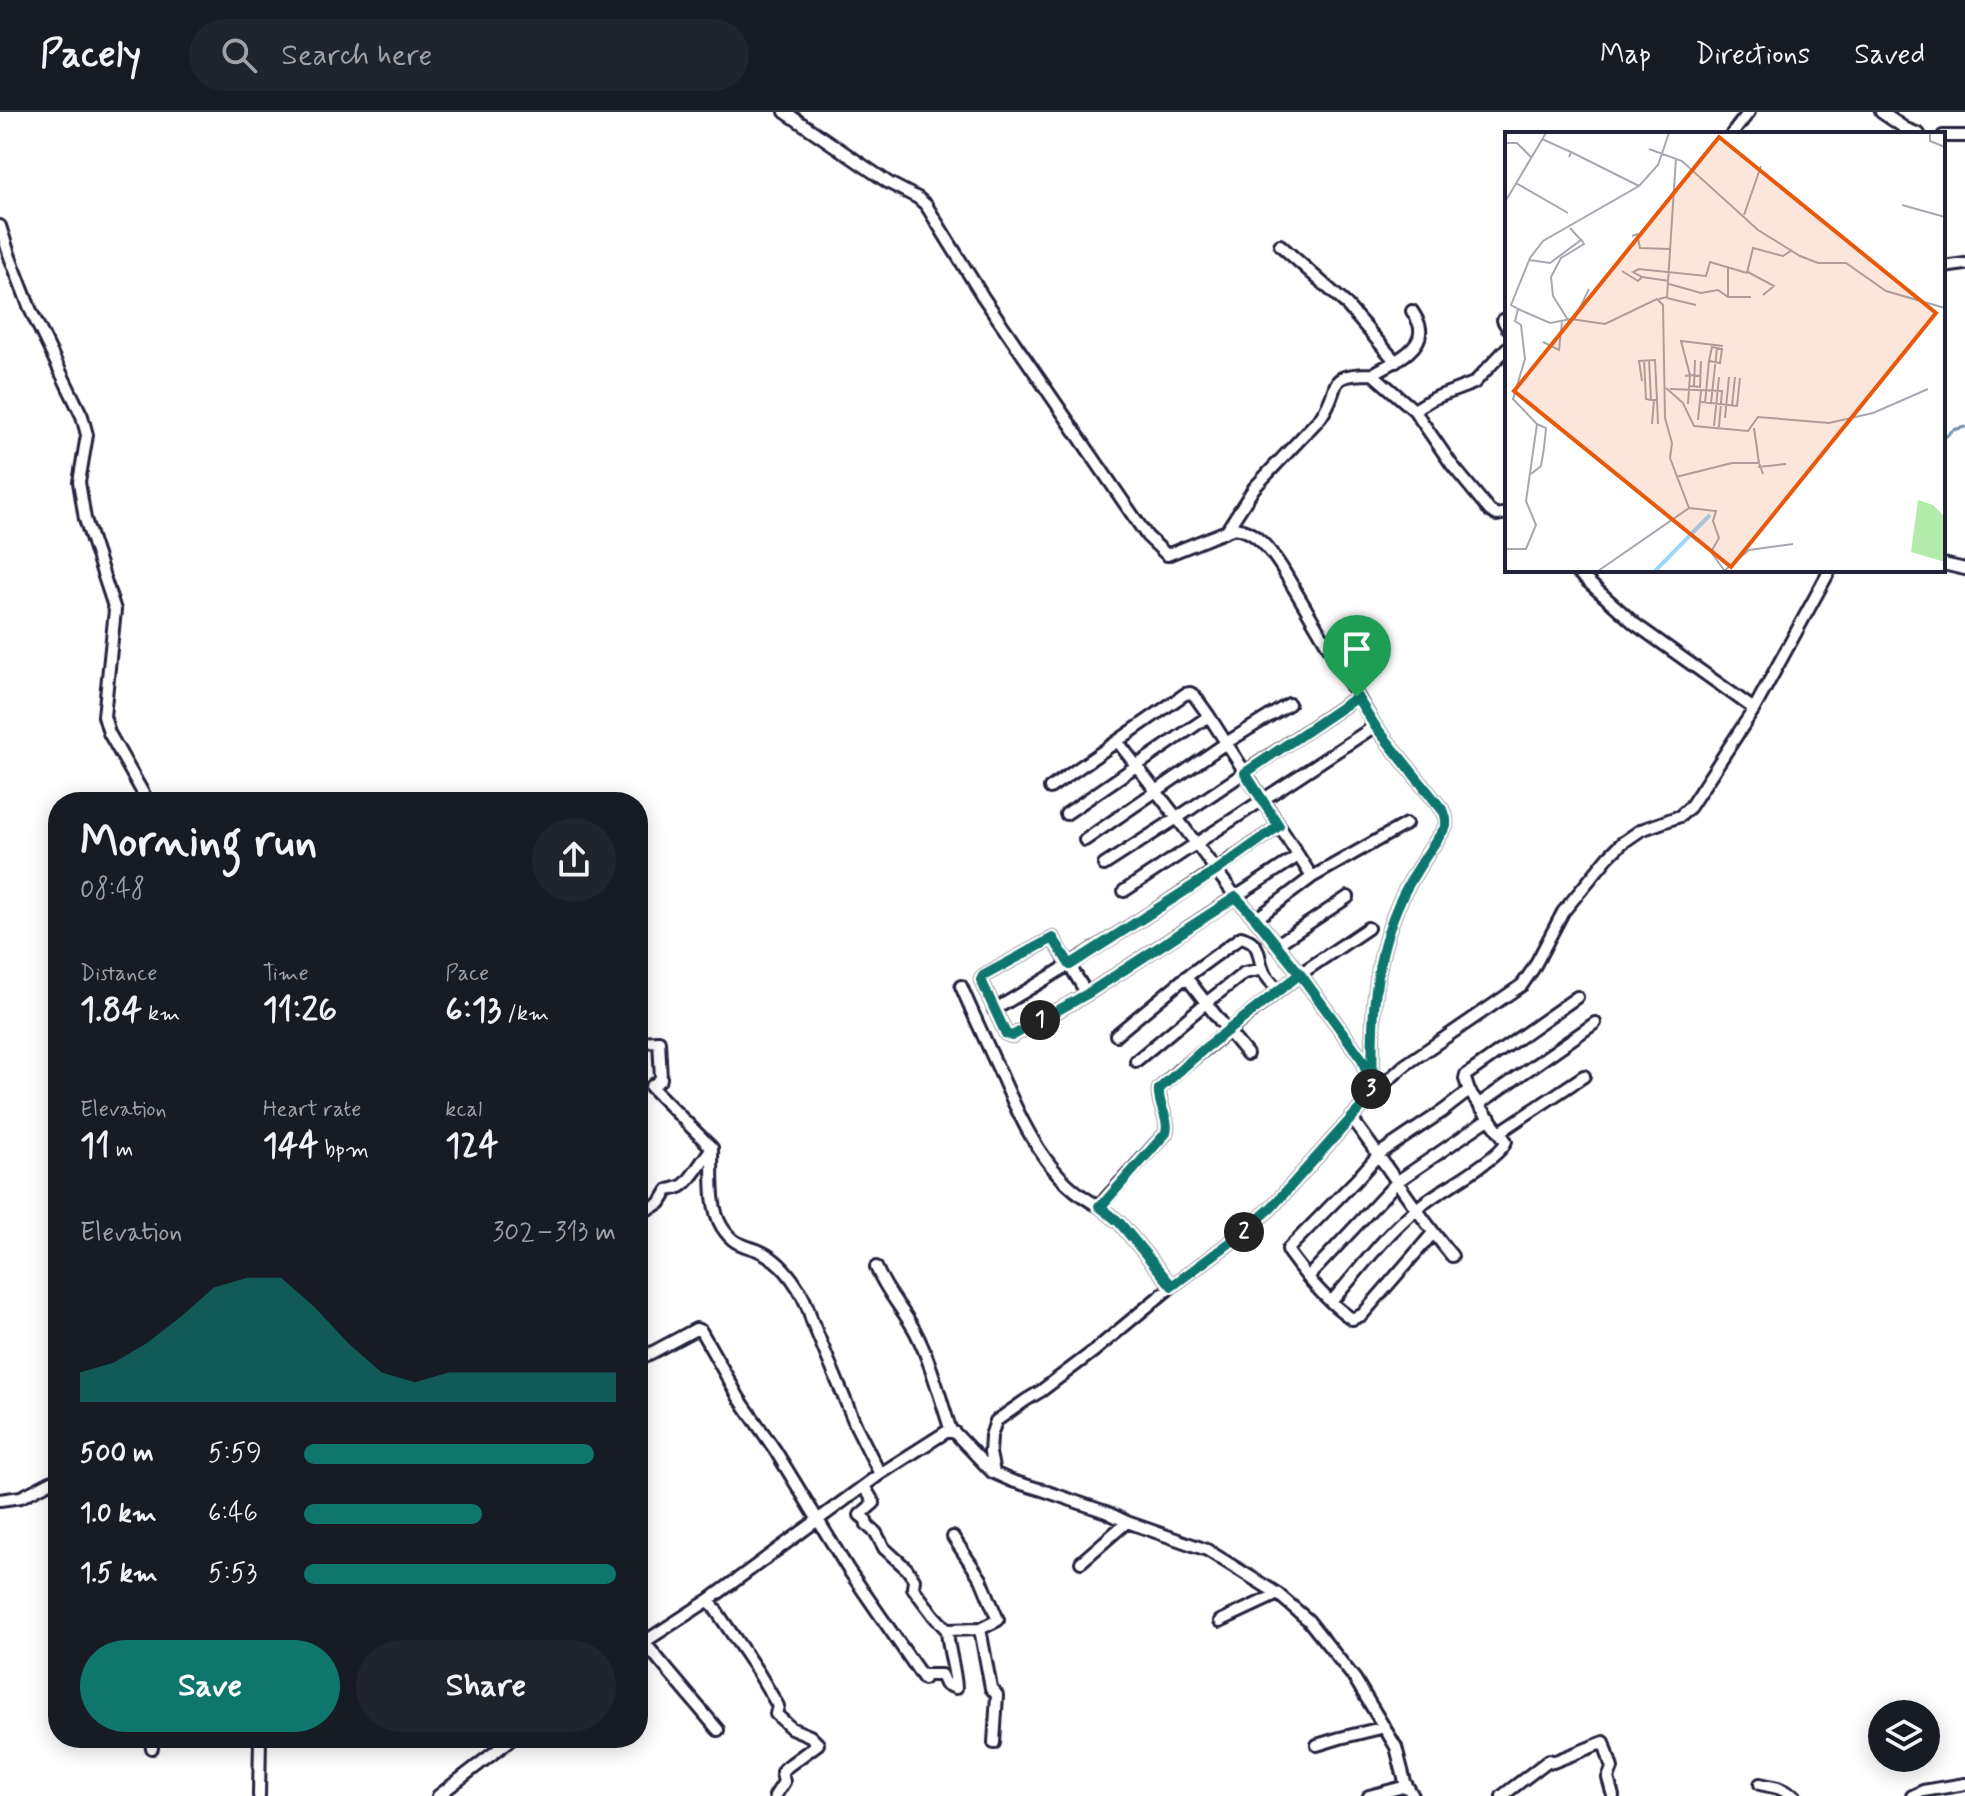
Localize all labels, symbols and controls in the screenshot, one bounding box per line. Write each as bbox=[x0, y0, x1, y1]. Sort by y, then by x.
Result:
search box bbox=[189, 19, 749, 91]
text: Pacely bbox=[40, 31, 141, 80]
icon: search bbox=[217, 33, 261, 77]
text: Search here bbox=[281, 36, 432, 75]
text: Map bbox=[1600, 37, 1651, 74]
text: Directions bbox=[1695, 37, 1810, 74]
text: Saved bbox=[1854, 37, 1925, 74]
inset map bbox=[1505, 132, 1945, 572]
pin bbox=[1323, 615, 1391, 697]
icon: arrive bbox=[1335, 627, 1379, 671]
text: Morning run bbox=[80, 814, 317, 872]
button: share bbox=[532, 818, 616, 902]
text: 08:48 bbox=[80, 873, 145, 907]
text: Distance bbox=[80, 960, 157, 988]
text: Time bbox=[263, 960, 309, 988]
text: Pace bbox=[445, 960, 489, 988]
text: 1.84 bbox=[80, 988, 142, 1033]
text: 11:26 bbox=[263, 988, 337, 1033]
text: 6:13 bbox=[445, 988, 501, 1033]
text: km bbox=[142, 1000, 180, 1028]
text: /km bbox=[501, 1000, 549, 1028]
pin: 1 bbox=[1020, 1000, 1060, 1040]
text: 1 bbox=[1035, 1006, 1045, 1034]
pin: 3 bbox=[1351, 1069, 1391, 1109]
text: 3 bbox=[1366, 1075, 1376, 1103]
text: Elevation bbox=[80, 1096, 167, 1124]
text: Heart rate bbox=[263, 1096, 361, 1124]
text: kcal bbox=[445, 1096, 482, 1124]
text: 11 bbox=[80, 1124, 110, 1169]
text: 144 bbox=[263, 1124, 319, 1169]
text: 124 bbox=[445, 1124, 499, 1169]
text: m bbox=[110, 1136, 133, 1164]
text: bpm bbox=[319, 1136, 369, 1164]
pin: 2 bbox=[1224, 1212, 1264, 1252]
text: Elevation bbox=[80, 1216, 182, 1250]
text: 302–313 m bbox=[493, 1216, 616, 1250]
text: 2 bbox=[1239, 1218, 1249, 1246]
text: 500 m bbox=[80, 1437, 154, 1471]
text: 5:59 bbox=[208, 1437, 262, 1471]
text: 1.0 km bbox=[80, 1497, 157, 1531]
text: 6:46 bbox=[208, 1497, 258, 1531]
text: 1.5 km bbox=[80, 1557, 158, 1591]
text: 5:53 bbox=[208, 1557, 257, 1591]
button: Save bbox=[80, 1640, 340, 1732]
button: Share bbox=[356, 1640, 616, 1732]
map controls bbox=[1868, 1700, 1940, 1772]
button: layers bbox=[1868, 1700, 1940, 1772]

